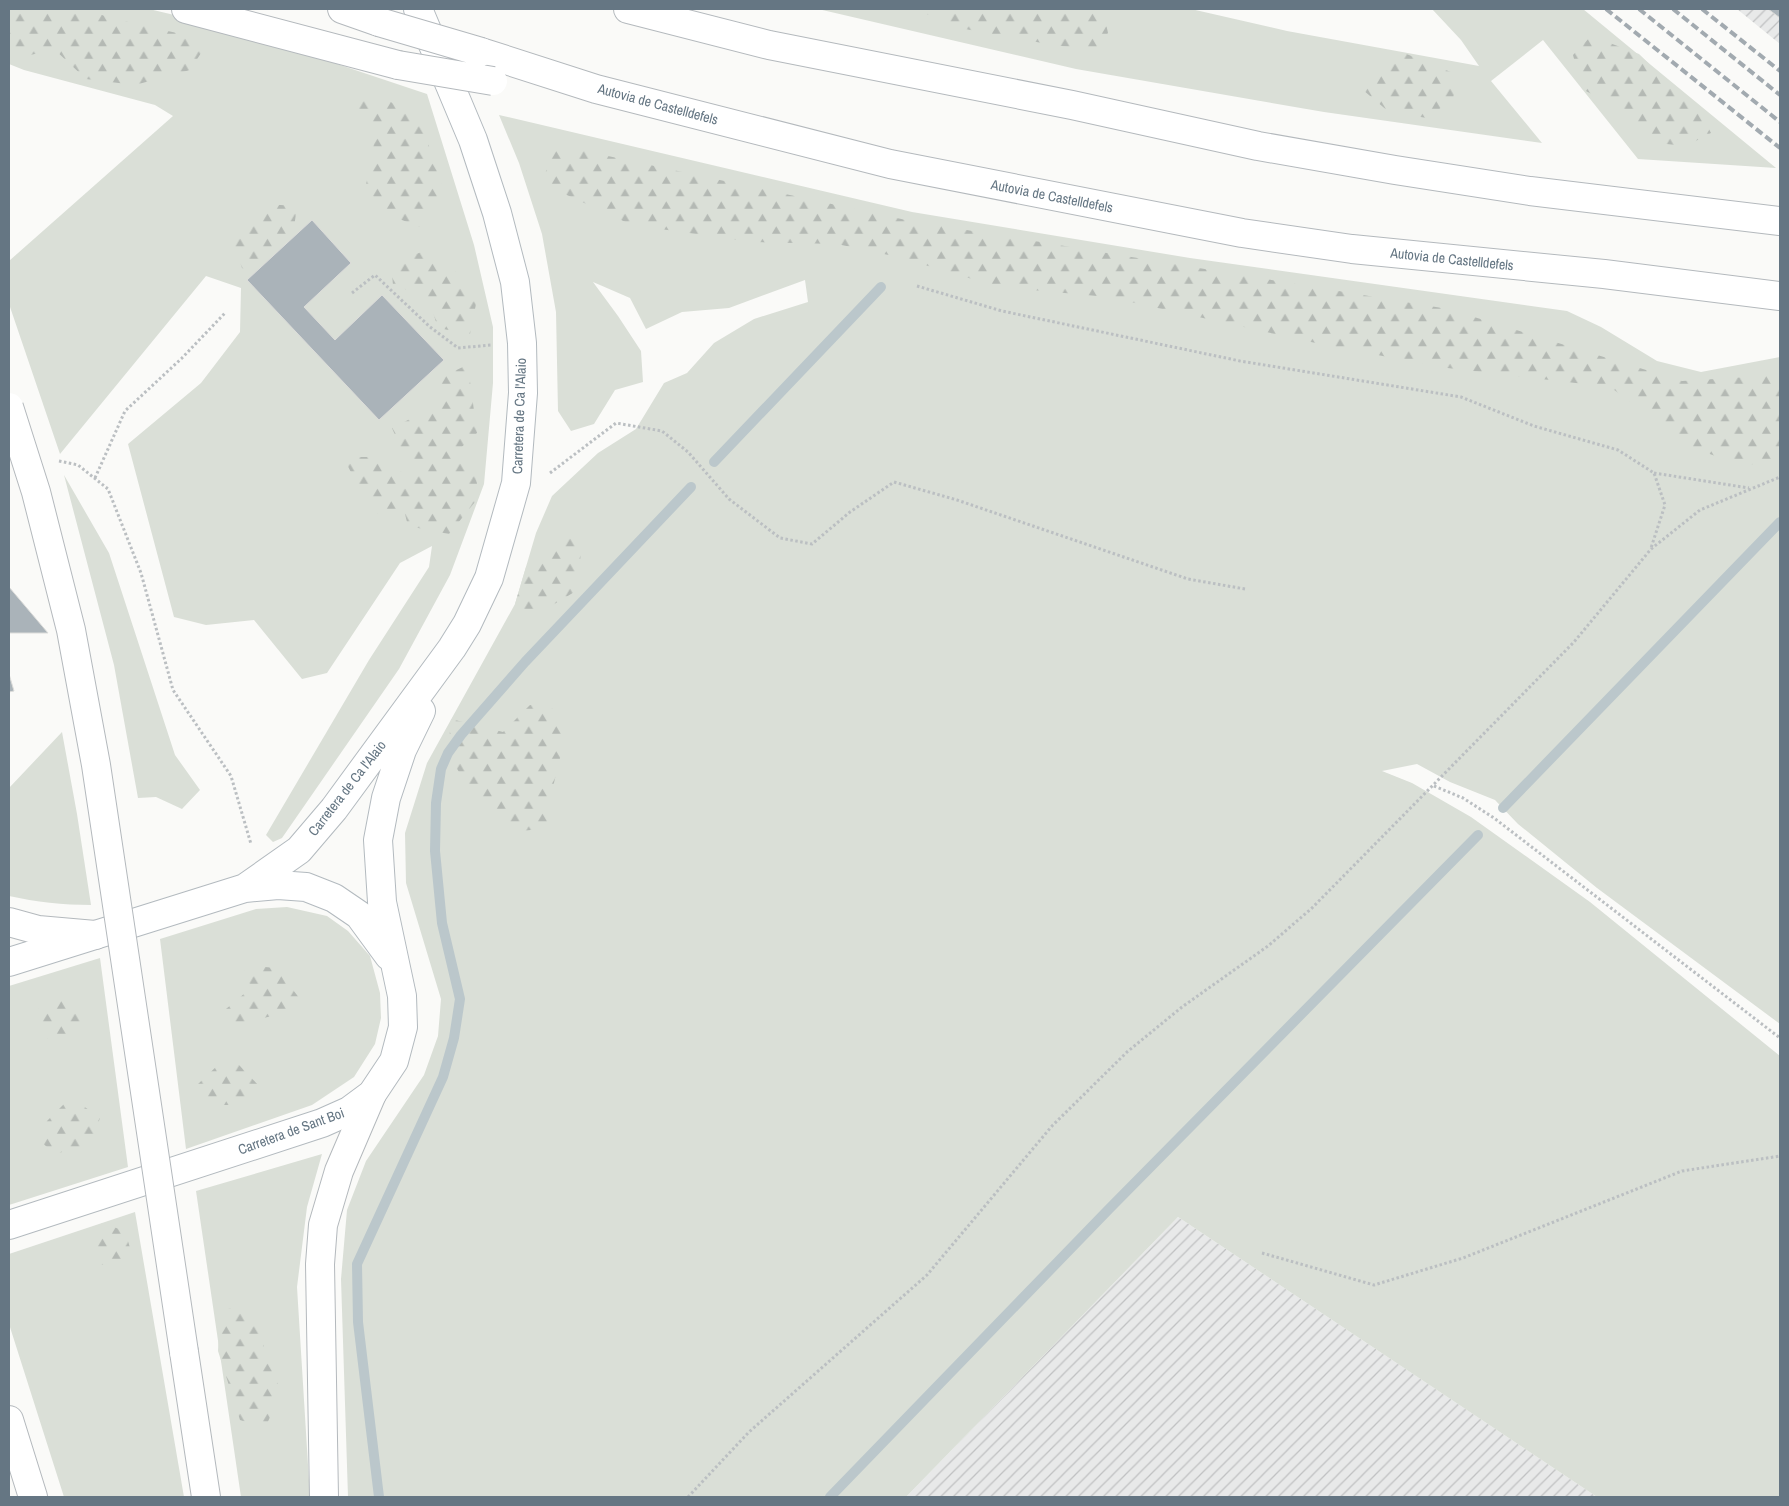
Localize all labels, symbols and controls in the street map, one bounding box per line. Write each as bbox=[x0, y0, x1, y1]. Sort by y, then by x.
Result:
street label: Autovia de Castelldefels bbox=[595, 79, 720, 129]
street label: Autovia de Castelldefels bbox=[989, 175, 1115, 217]
street label: Autovia de Castelldefels bbox=[1388, 243, 1515, 274]
street label: Carretera de Ca l'Alaio bbox=[508, 358, 530, 474]
street label: Carretera de Ca l'Alaio bbox=[304, 737, 390, 839]
street label: Carretera de Sant Boi bbox=[235, 1103, 347, 1159]

